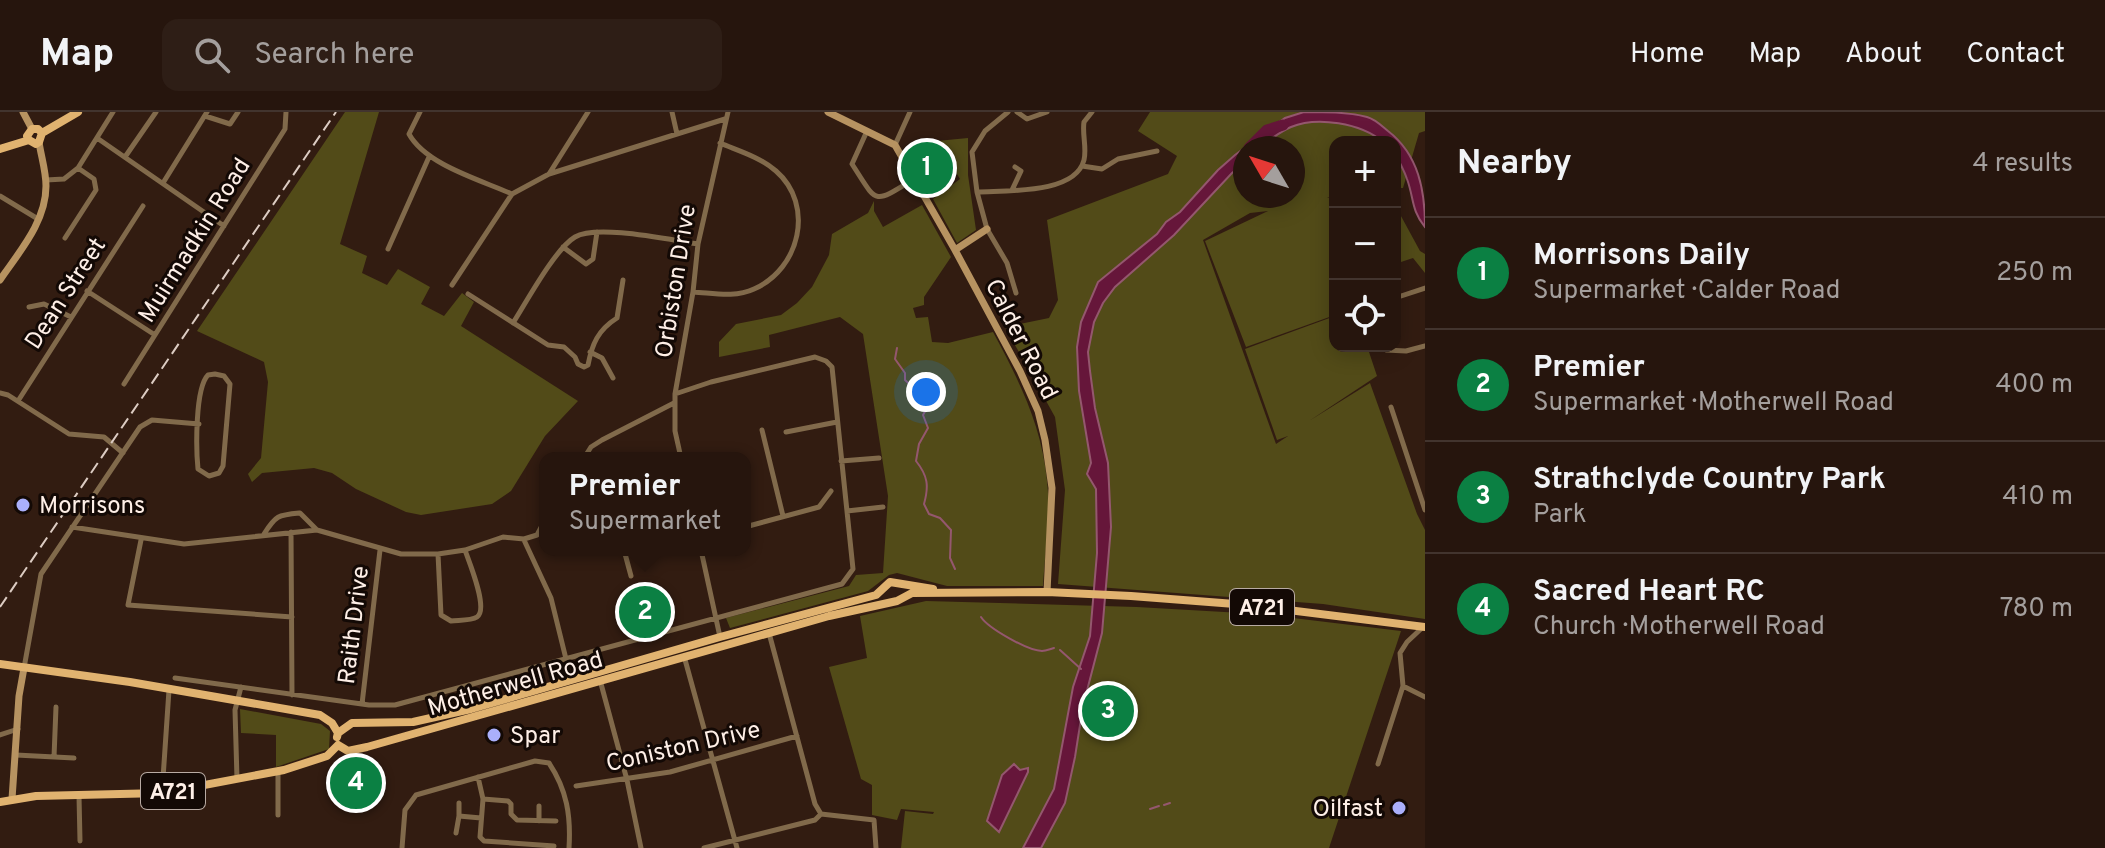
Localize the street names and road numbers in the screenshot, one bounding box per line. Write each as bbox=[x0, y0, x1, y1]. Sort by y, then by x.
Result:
street label: Muirmadkin Road bbox=[133, 153, 258, 329]
street label: Orbiston Drive bbox=[650, 202, 704, 360]
street label: Dean Street bbox=[19, 233, 114, 356]
street label: Calder Road bbox=[977, 274, 1063, 405]
street label: Raith Drive bbox=[333, 564, 377, 686]
road number: A721 bbox=[1230, 589, 1294, 625]
street label: Motherwell Road bbox=[424, 646, 607, 724]
street label: Coniston Drive bbox=[603, 716, 764, 780]
road number: A721 bbox=[141, 773, 205, 809]

